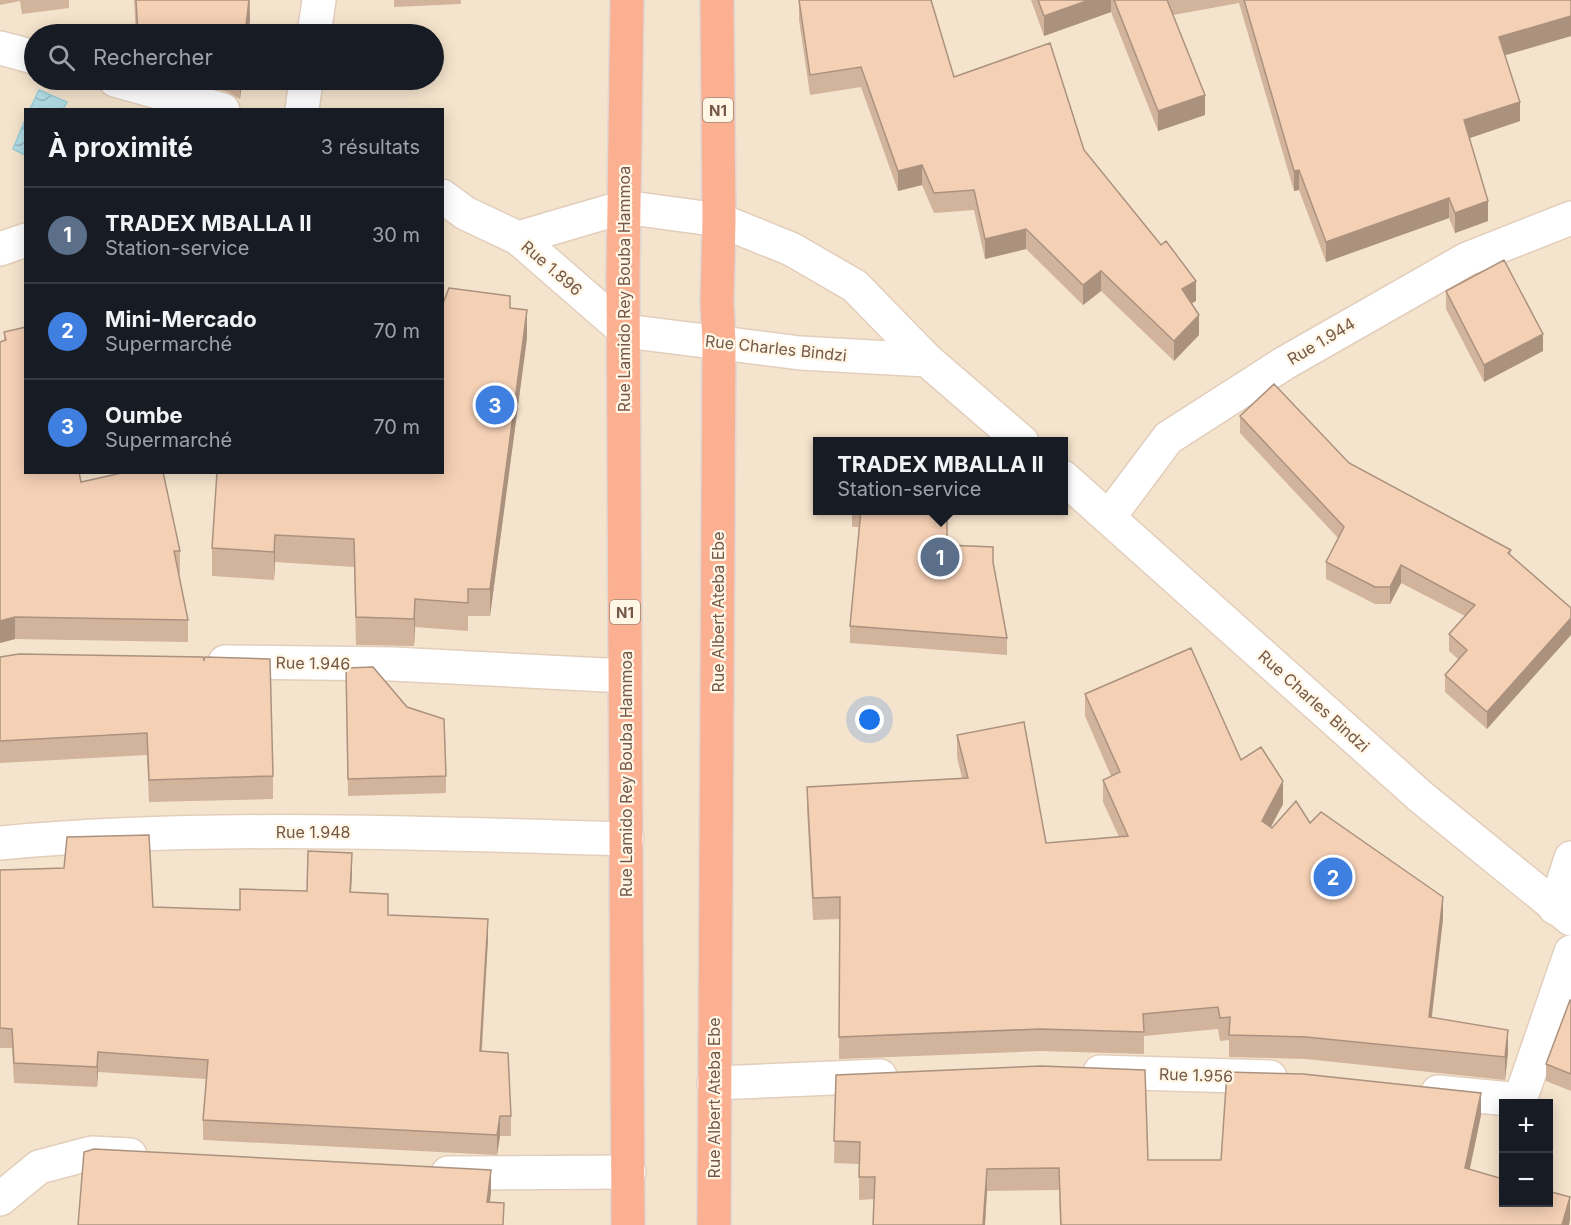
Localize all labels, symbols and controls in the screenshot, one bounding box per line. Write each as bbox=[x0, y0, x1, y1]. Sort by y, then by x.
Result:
search box bbox=[24, 24, 444, 90]
icon: search bbox=[45, 41, 78, 74]
text: Rechercher bbox=[93, 44, 213, 70]
road number: N1 bbox=[703, 98, 733, 122]
text: À proximité bbox=[48, 132, 193, 163]
text: 3 résultats bbox=[321, 135, 420, 159]
street label: Rue Lamido Rey Bouba Hammoa bbox=[614, 166, 634, 412]
text: TRADEX MBALLA II bbox=[105, 210, 312, 236]
text: 1 bbox=[63, 223, 72, 247]
text: 30 m bbox=[372, 223, 420, 247]
text: Station-service bbox=[105, 236, 249, 260]
street label: Rue 1.896 bbox=[517, 236, 587, 300]
text: Mini-Mercado bbox=[105, 306, 257, 332]
street label: Rue 1.944 bbox=[1284, 313, 1358, 369]
text: 2 bbox=[61, 319, 74, 343]
text: 70 m bbox=[373, 319, 420, 343]
street label: Rue Charles Bindzi bbox=[704, 331, 848, 365]
text: Supermarché bbox=[105, 332, 232, 356]
pin: 3 bbox=[476, 382, 514, 428]
text: Oumbe bbox=[105, 402, 183, 428]
text: 3 bbox=[61, 415, 74, 439]
text: 70 m bbox=[373, 415, 420, 439]
text: Supermarché bbox=[105, 428, 232, 452]
popup bbox=[813, 437, 1068, 515]
text: TRADEX MBALLA II bbox=[837, 451, 1044, 477]
text: Station-service bbox=[837, 477, 982, 501]
street label: Rue Albert Ateba Ebe bbox=[708, 532, 728, 692]
pin: 1 bbox=[920, 534, 960, 580]
road number: N1 bbox=[610, 600, 640, 624]
street label: Rue Charles Bindzi bbox=[1254, 646, 1374, 756]
street label: Rue Lamido Rey Bouba Hammoa bbox=[616, 651, 636, 897]
street label: Rue 1.946 bbox=[275, 652, 351, 674]
your location bbox=[855, 705, 884, 734]
street label: Rue 1.948 bbox=[276, 822, 350, 842]
pin: 2 bbox=[1314, 854, 1352, 900]
street label: Rue Albert Ateba Ebe bbox=[704, 1018, 724, 1178]
street label: Rue 1.956 bbox=[1159, 1064, 1233, 1086]
map controls bbox=[1499, 1099, 1553, 1207]
button: + bbox=[1499, 1099, 1553, 1153]
button: − bbox=[1499, 1153, 1553, 1207]

